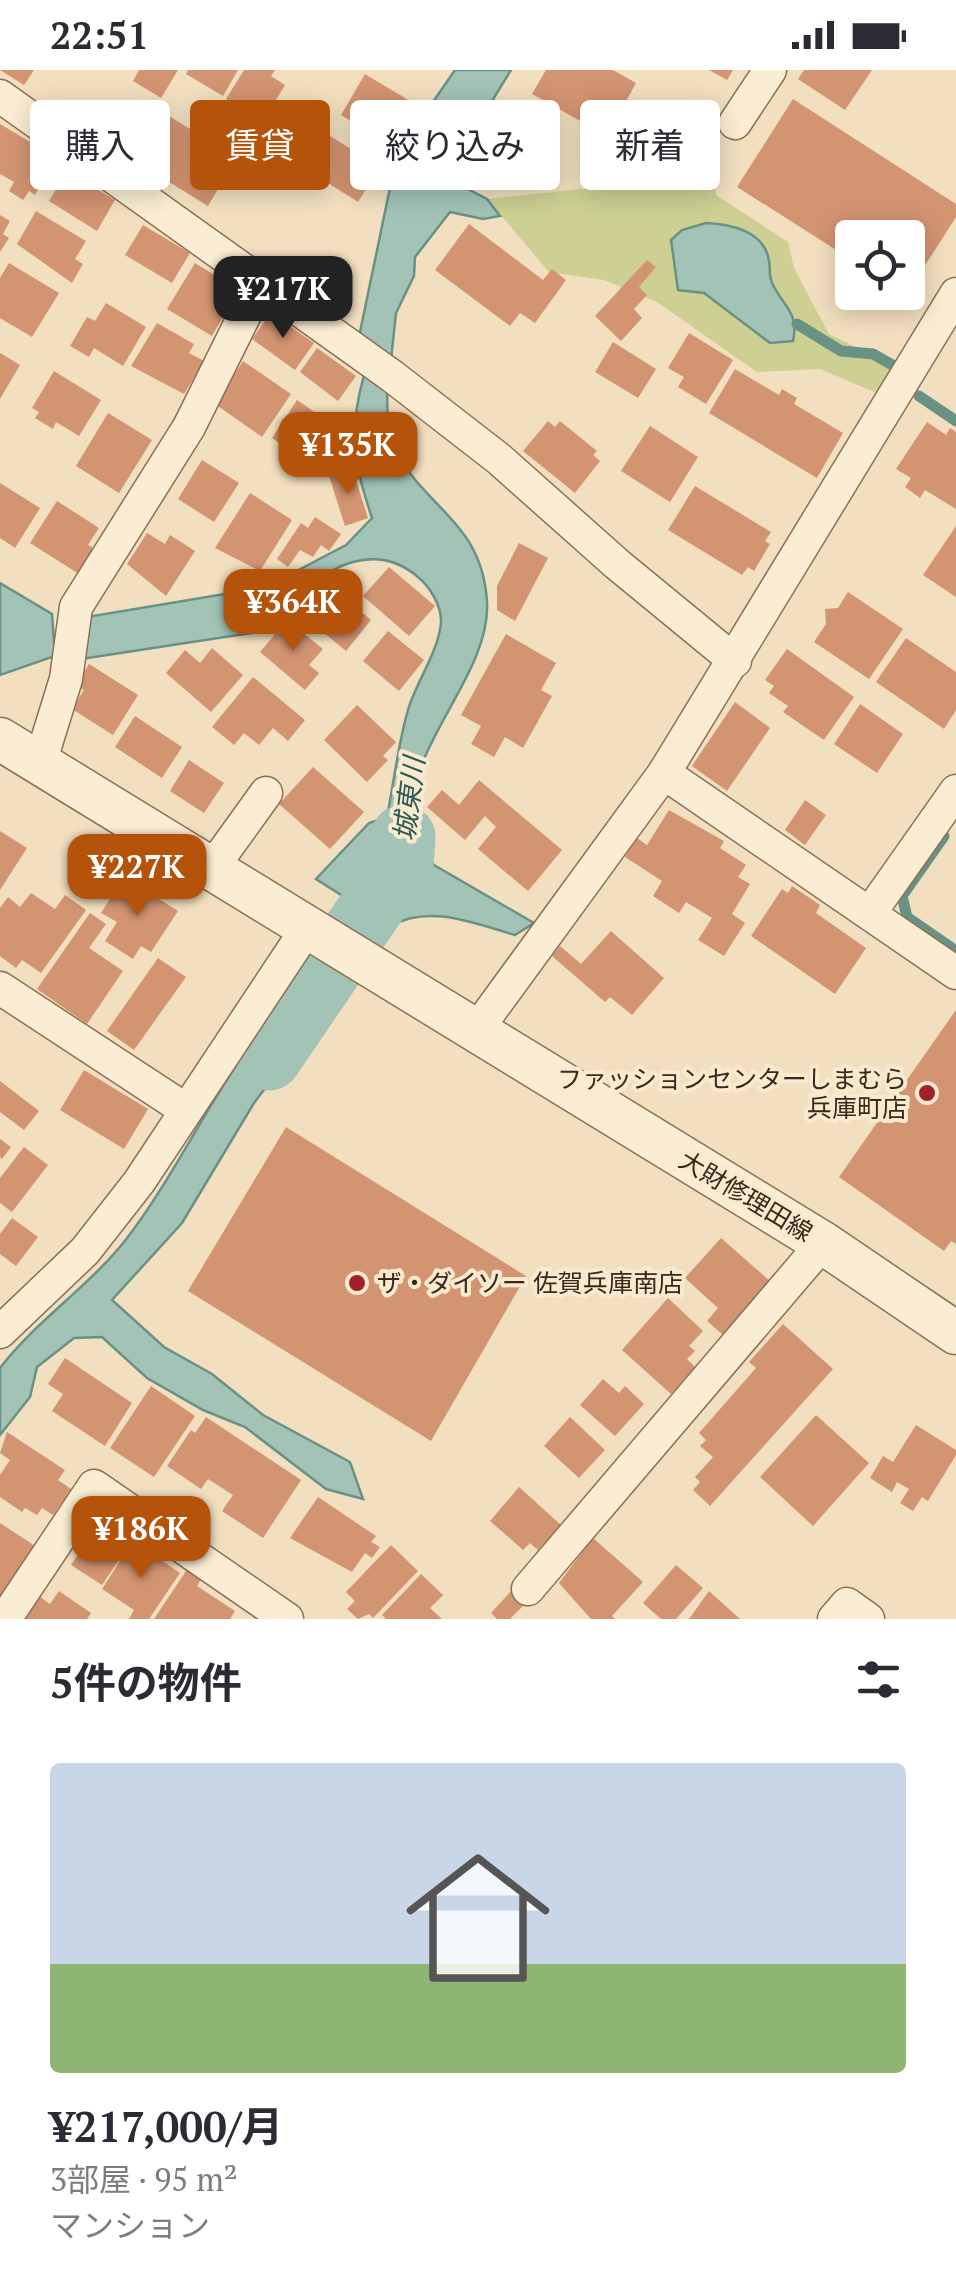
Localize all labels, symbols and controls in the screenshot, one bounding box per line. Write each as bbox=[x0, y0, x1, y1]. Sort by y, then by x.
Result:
text: 22:51 bbox=[50, 10, 149, 60]
chip: 購入 bbox=[30, 100, 170, 190]
chip: 賃貸 bbox=[190, 100, 330, 190]
chip: 絞り込み bbox=[350, 100, 560, 190]
chip: 新着 bbox=[580, 100, 720, 190]
map controls bbox=[835, 220, 925, 310]
button: locate bbox=[835, 220, 925, 310]
pin: ¥217K bbox=[213, 256, 353, 341]
text: ¥217K bbox=[235, 267, 331, 309]
pin: ¥135K bbox=[278, 412, 418, 497]
text: ¥135K bbox=[300, 423, 396, 465]
pin: ¥364K bbox=[223, 569, 363, 654]
text: ¥364K bbox=[245, 580, 341, 622]
water label: 城東川 bbox=[385, 752, 432, 843]
pin: ¥227K bbox=[67, 834, 207, 919]
text: ¥227K bbox=[89, 845, 185, 887]
place label: ファッションセンターしまむら 兵庫町店 bbox=[557, 1062, 907, 1124]
marker: ファッションセンターしまむら 兵庫町店 bbox=[916, 1082, 938, 1104]
street label: 大財修理田線 bbox=[673, 1143, 819, 1248]
place label: ザ・ダイソー 佐賀兵庫南店 bbox=[377, 1266, 683, 1299]
marker: ザ・ダイソー 佐賀兵庫南店 bbox=[346, 1272, 368, 1294]
pin: ¥186K bbox=[71, 1496, 211, 1581]
text: ¥186K bbox=[93, 1507, 189, 1549]
icon: filters bbox=[851, 1652, 906, 1707]
text: 5件の物件 bbox=[50, 1654, 242, 1710]
icon: home bbox=[388, 1828, 568, 2008]
text: ¥217,000/月 bbox=[50, 2098, 283, 2154]
text: 3部屋 · 95 m² bbox=[50, 2158, 238, 2200]
text: マンション bbox=[50, 2204, 210, 2246]

